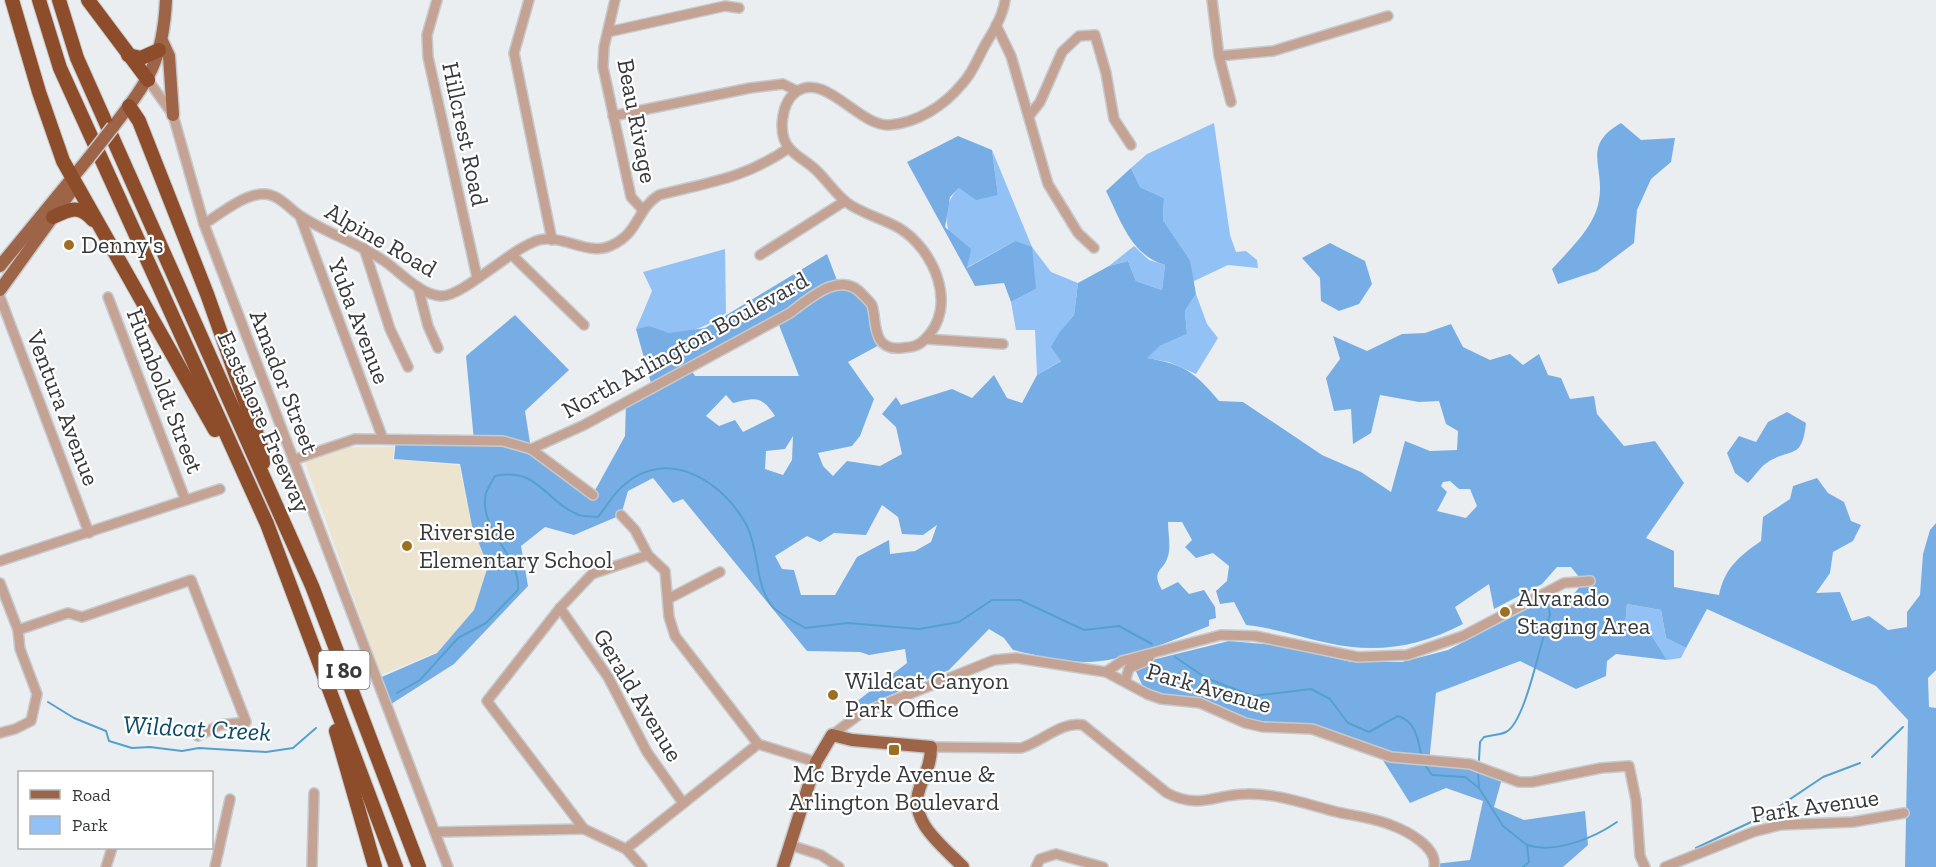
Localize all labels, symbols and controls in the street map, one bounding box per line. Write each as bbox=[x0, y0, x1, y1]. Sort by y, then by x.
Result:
street label: Beau Rivage bbox=[611, 56, 664, 185]
street label: Hillcrest Road bbox=[436, 59, 495, 209]
street label: Alpine Road bbox=[320, 196, 442, 283]
place label: Denny's bbox=[81, 230, 164, 259]
marker: Denny's bbox=[62, 238, 76, 252]
street label: Yuba Avenue bbox=[322, 253, 397, 388]
street label: North Arlington Boulevard bbox=[557, 265, 813, 424]
street label: Humboldt Street bbox=[121, 304, 210, 477]
street label: Amador Street bbox=[244, 306, 325, 458]
street label: Ventura Avenue bbox=[20, 325, 106, 489]
street label: Eastshore Freeway bbox=[211, 326, 318, 518]
place label: Riverside Elementary School bbox=[419, 517, 613, 574]
marker: Riverside Elementary School bbox=[400, 539, 414, 553]
place label: Alvarado Staging Area bbox=[1517, 583, 1651, 640]
marker: Alvarado Staging Area bbox=[1498, 605, 1512, 619]
street label: Gerald Avenue bbox=[587, 623, 689, 766]
road number: I 80 bbox=[318, 651, 370, 689]
street label: Park Avenue bbox=[1143, 656, 1275, 719]
place label: Wildcat Canyon Park Office bbox=[845, 666, 1009, 723]
marker: Wildcat Canyon Park Office bbox=[826, 688, 840, 702]
water label: Wildcat Creek bbox=[122, 708, 272, 748]
marker: Mc Bryde Avenue & Arlington Boulevard bbox=[887, 743, 901, 757]
place label: Mc Bryde Avenue & Arlington Boulevard bbox=[789, 759, 999, 816]
legend bbox=[18, 771, 213, 849]
street label: Park Avenue bbox=[1749, 782, 1881, 829]
text: Road bbox=[72, 784, 111, 806]
text: Park bbox=[72, 814, 108, 836]

